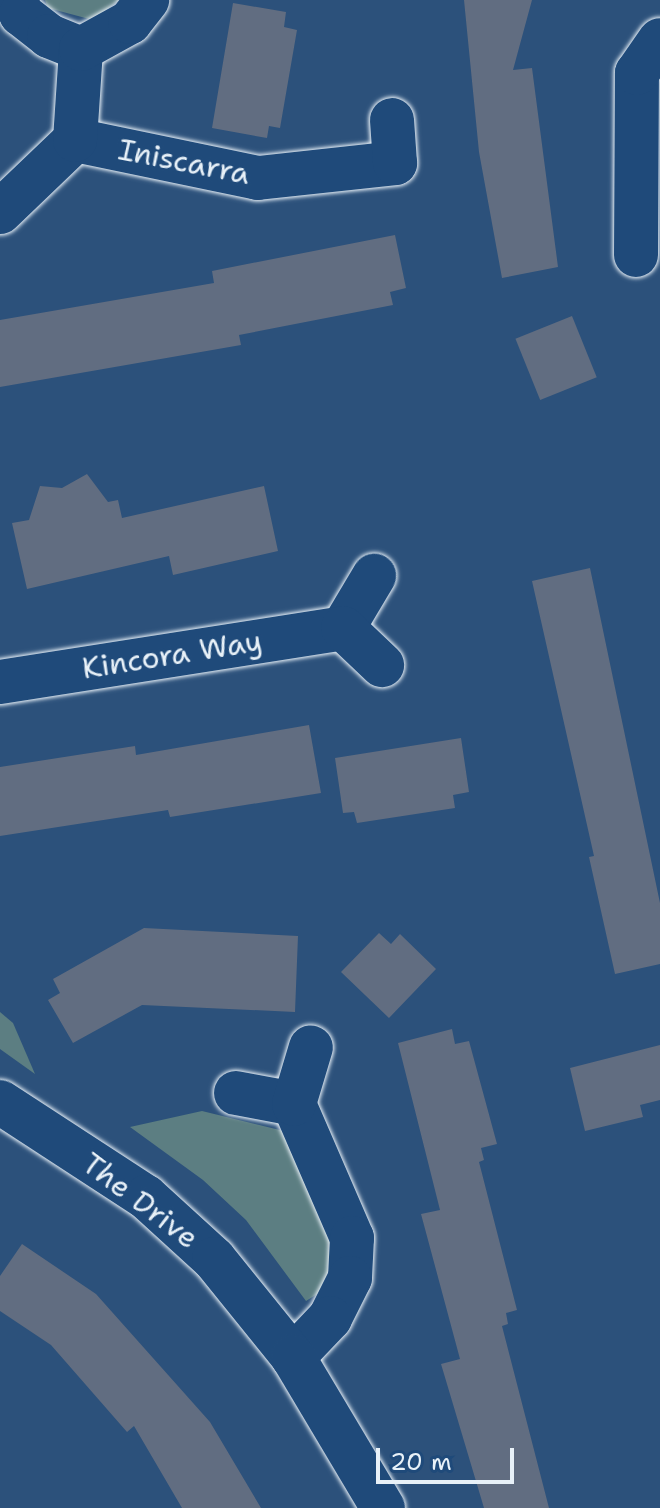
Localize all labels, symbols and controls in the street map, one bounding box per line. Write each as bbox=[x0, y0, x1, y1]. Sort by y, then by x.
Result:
street label: Iniscarra bbox=[115, 132, 253, 192]
street label: Kincora Way bbox=[79, 623, 265, 687]
street label: The Drive bbox=[75, 1146, 205, 1256]
scale bar bbox=[380, 1432, 518, 1482]
text: 20 m bbox=[390, 1446, 452, 1478]

